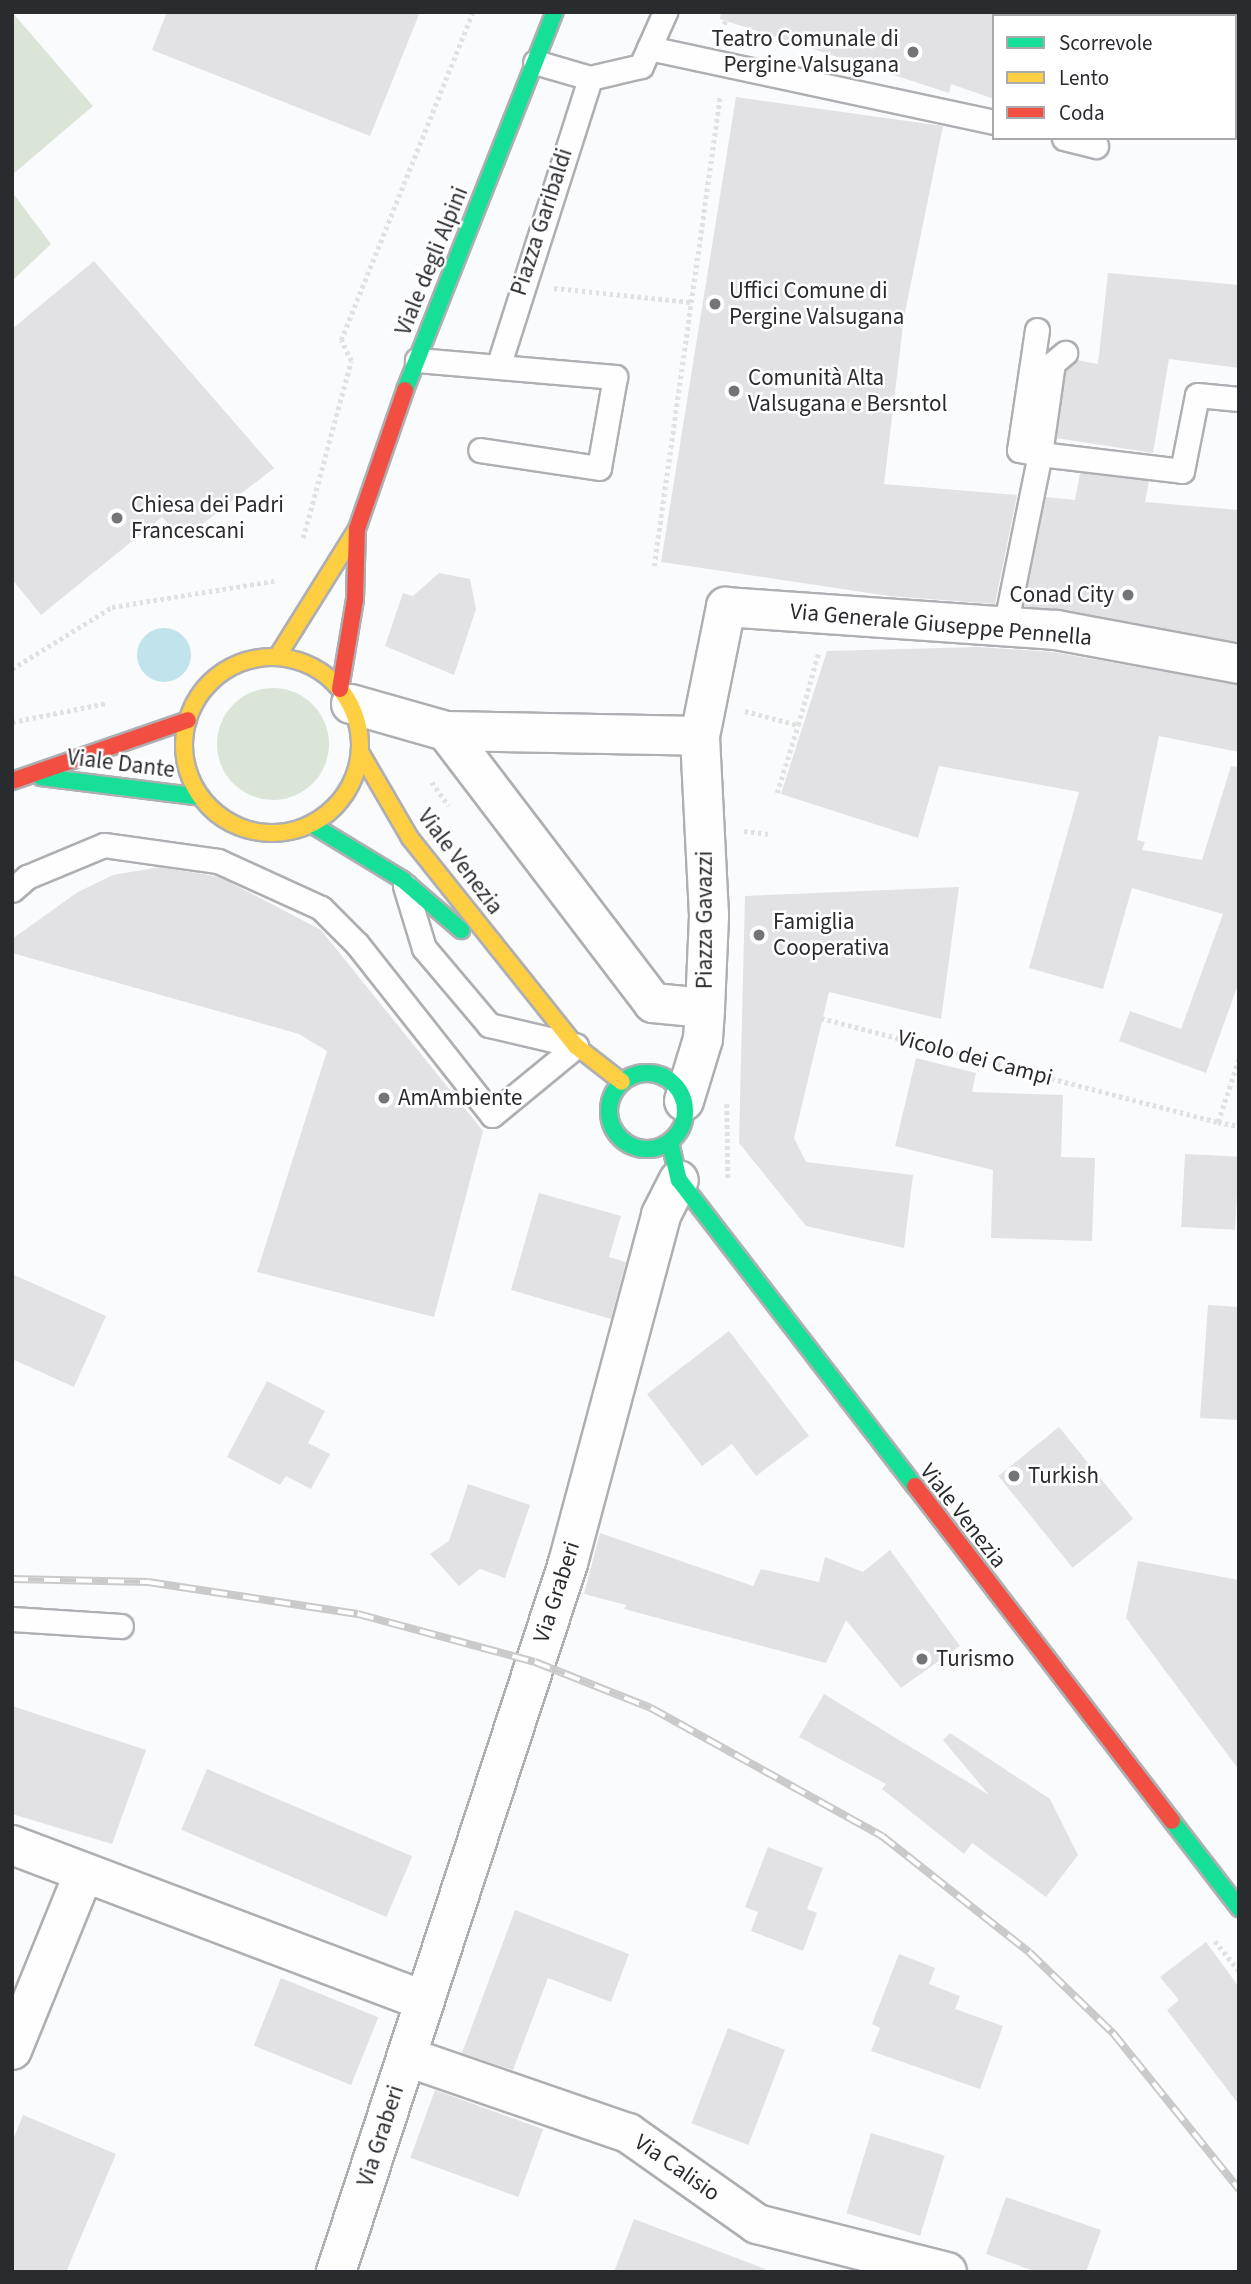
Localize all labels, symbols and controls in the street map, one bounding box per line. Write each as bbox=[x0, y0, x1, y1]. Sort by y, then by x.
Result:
legend bbox=[992, 14, 1237, 140]
place label: Teatro Comunale di Pergine Valsugana bbox=[712, 25, 899, 79]
text: Scorrevole bbox=[1059, 28, 1153, 58]
marker: Teatro Comunale di Pergine Valsugana bbox=[905, 44, 921, 60]
text: Lento bbox=[1059, 63, 1109, 93]
text: Coda bbox=[1059, 98, 1105, 128]
street label: Piazza Garibaldi bbox=[505, 145, 579, 299]
street label: Viale degli Alpini bbox=[390, 183, 474, 339]
place label: Uffici Comune di Pergine Valsugana bbox=[729, 277, 904, 331]
marker: Uffici Comune di Pergine Valsugana bbox=[707, 296, 723, 312]
place label: Comunità Alta Valsugana e Bersntol bbox=[748, 364, 947, 418]
marker: Comunità Alta Valsugana e Bersntol bbox=[726, 383, 742, 399]
place label: Chiesa dei Padri Francescani bbox=[131, 491, 284, 545]
marker: Chiesa dei Padri Francescani bbox=[109, 510, 125, 526]
place label: Conad City bbox=[1010, 581, 1114, 609]
marker: Conad City bbox=[1120, 587, 1136, 603]
street label: Via Generale Giuseppe Pennella bbox=[789, 598, 1093, 652]
street label: Viale Dante bbox=[66, 744, 176, 784]
street label: Viale Venezia bbox=[411, 804, 509, 920]
street label: Piazza Gavazzi bbox=[691, 851, 719, 989]
place label: Famiglia Cooperativa bbox=[773, 908, 889, 962]
marker: Famiglia Cooperativa bbox=[751, 927, 767, 943]
street label: Vicolo dei Campi bbox=[894, 1024, 1056, 1092]
place label: AmAmbiente bbox=[398, 1084, 522, 1112]
marker: AmAmbiente bbox=[376, 1090, 392, 1106]
street label: Viale Venezia bbox=[914, 1458, 1012, 1574]
place label: Turkish bbox=[1028, 1462, 1099, 1490]
marker: Turkish bbox=[1006, 1468, 1022, 1484]
street label: Via Graberi bbox=[528, 1538, 586, 1646]
place label: Turismo bbox=[936, 1645, 1015, 1673]
marker: Turismo bbox=[914, 1651, 930, 1667]
street label: Via Graberi bbox=[352, 2082, 410, 2190]
street label: Via Calisio bbox=[629, 2129, 725, 2207]

